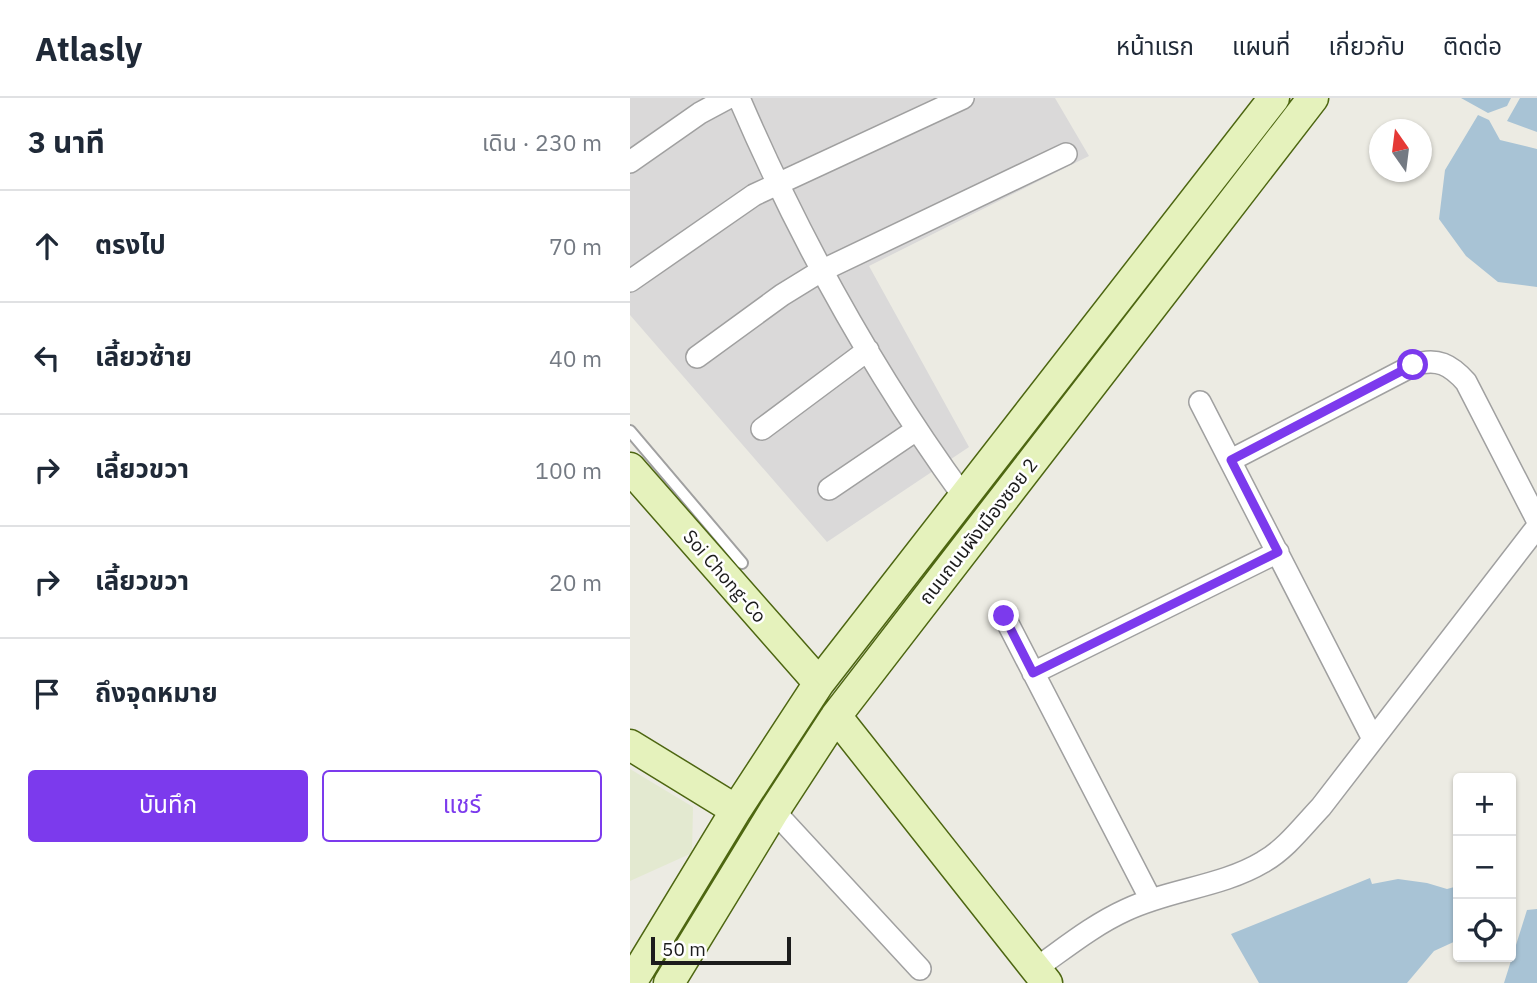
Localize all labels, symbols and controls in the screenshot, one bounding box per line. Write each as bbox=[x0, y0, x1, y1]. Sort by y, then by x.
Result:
text: Atlasly bbox=[35, 27, 142, 70]
text: หน้าแรก bbox=[1116, 30, 1194, 62]
text: แผนที่ bbox=[1232, 30, 1290, 62]
text: เกี่ยวกับ bbox=[1328, 30, 1405, 62]
text: ติดต่อ bbox=[1443, 30, 1502, 62]
north arrow bbox=[1369, 119, 1432, 182]
text: 3 นาที bbox=[28, 122, 105, 161]
text: เดิน · 230 m bbox=[482, 127, 602, 157]
icon: ahead bbox=[28, 227, 66, 265]
text: ตรงไป bbox=[95, 227, 166, 261]
text: 70 m bbox=[549, 231, 602, 261]
icon: left bbox=[28, 339, 66, 377]
text: เลี้ยวซ้าย bbox=[95, 339, 192, 373]
text: 40 m bbox=[549, 343, 602, 373]
route start bbox=[1397, 349, 1428, 380]
icon: right bbox=[28, 451, 66, 489]
text: เลี้ยวขวา bbox=[95, 451, 189, 485]
street label: ถนนถนนผังเมืองซอย 2 bbox=[913, 453, 1043, 609]
text: 100 m bbox=[535, 455, 602, 485]
street label: Soi Chong-Co bbox=[678, 525, 772, 627]
icon: right bbox=[28, 563, 66, 601]
text: เลี้ยวขวา bbox=[95, 563, 189, 597]
text: 20 m bbox=[549, 567, 602, 597]
route end bbox=[988, 600, 1019, 631]
icon: arrive bbox=[28, 675, 66, 713]
text: ถึงจุดหมาย bbox=[95, 675, 218, 709]
button: บันทึก bbox=[28, 770, 308, 842]
button: แชร์ bbox=[322, 770, 602, 842]
map controls bbox=[1453, 773, 1516, 962]
button: + bbox=[1453, 773, 1516, 836]
button: − bbox=[1453, 836, 1516, 899]
button: locate bbox=[1453, 899, 1516, 962]
scale bar bbox=[651, 934, 791, 966]
text: 50 m bbox=[662, 937, 706, 961]

